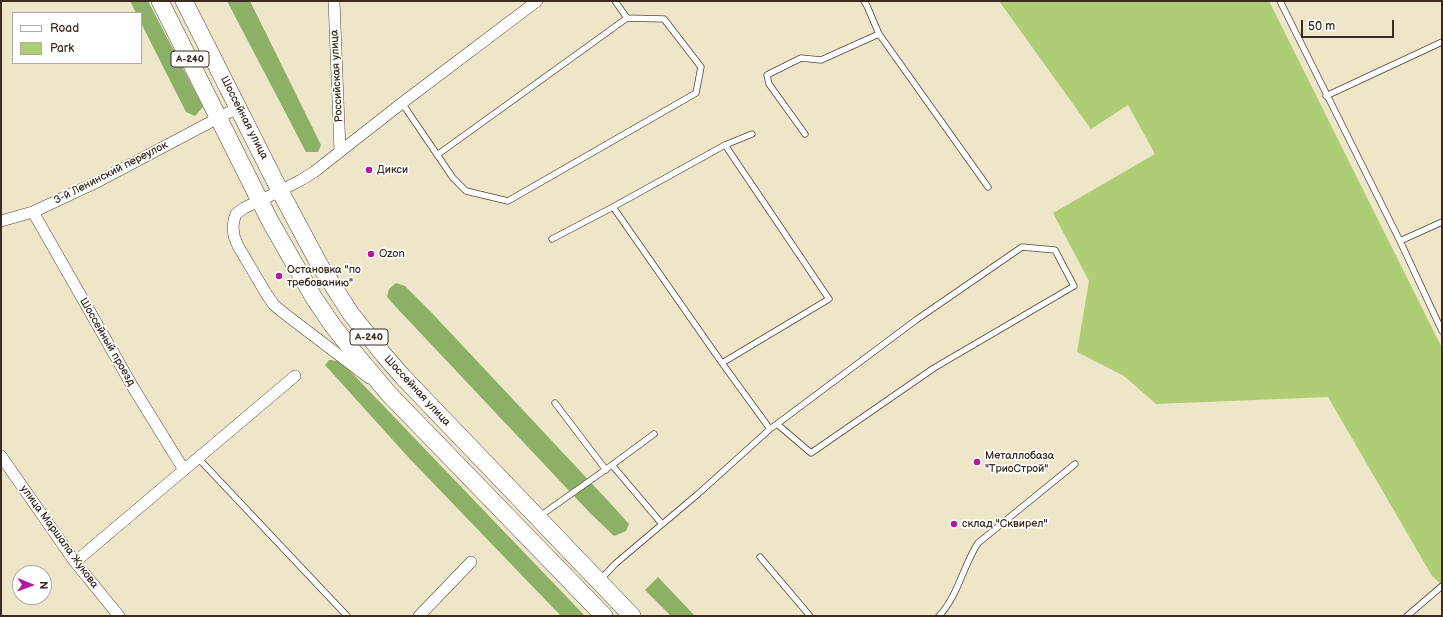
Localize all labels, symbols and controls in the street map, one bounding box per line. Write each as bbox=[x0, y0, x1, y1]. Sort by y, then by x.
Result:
legend bbox=[12, 12, 142, 64]
scale bar bbox=[1303, 12, 1396, 38]
text: 50 m bbox=[1308, 19, 1335, 34]
text: Road bbox=[50, 21, 79, 36]
street label: Российская улица bbox=[328, 29, 346, 123]
text: Park bbox=[50, 41, 74, 56]
road number: А-240 bbox=[171, 51, 209, 67]
street label: Шоссейная улица bbox=[217, 74, 271, 162]
street label: 3-й Ленинский переулок bbox=[52, 138, 170, 208]
place label: Дикси bbox=[377, 163, 408, 177]
marker: Дикси bbox=[364, 165, 374, 175]
place label: Ozon bbox=[379, 247, 405, 261]
marker: Ozon bbox=[366, 249, 376, 259]
place label: Остановка "по требованию" bbox=[287, 263, 361, 289]
marker: Остановка "по требованию" bbox=[274, 271, 284, 281]
street label: Шоссейный проезд bbox=[76, 296, 138, 388]
road number: А-240 bbox=[350, 329, 388, 345]
street label: Шоссейная улица bbox=[381, 353, 453, 429]
place label: Металлобаза "ТриоСтрой" bbox=[985, 449, 1054, 475]
marker: Металлобаза "ТриоСтрой" bbox=[972, 457, 982, 467]
street label: улица Маршала Жукова bbox=[17, 483, 101, 591]
place label: склад "Сквирел" bbox=[962, 517, 1048, 531]
marker: склад "Сквирел" bbox=[949, 519, 959, 529]
north arrow bbox=[12, 565, 52, 605]
text: N bbox=[37, 581, 50, 589]

